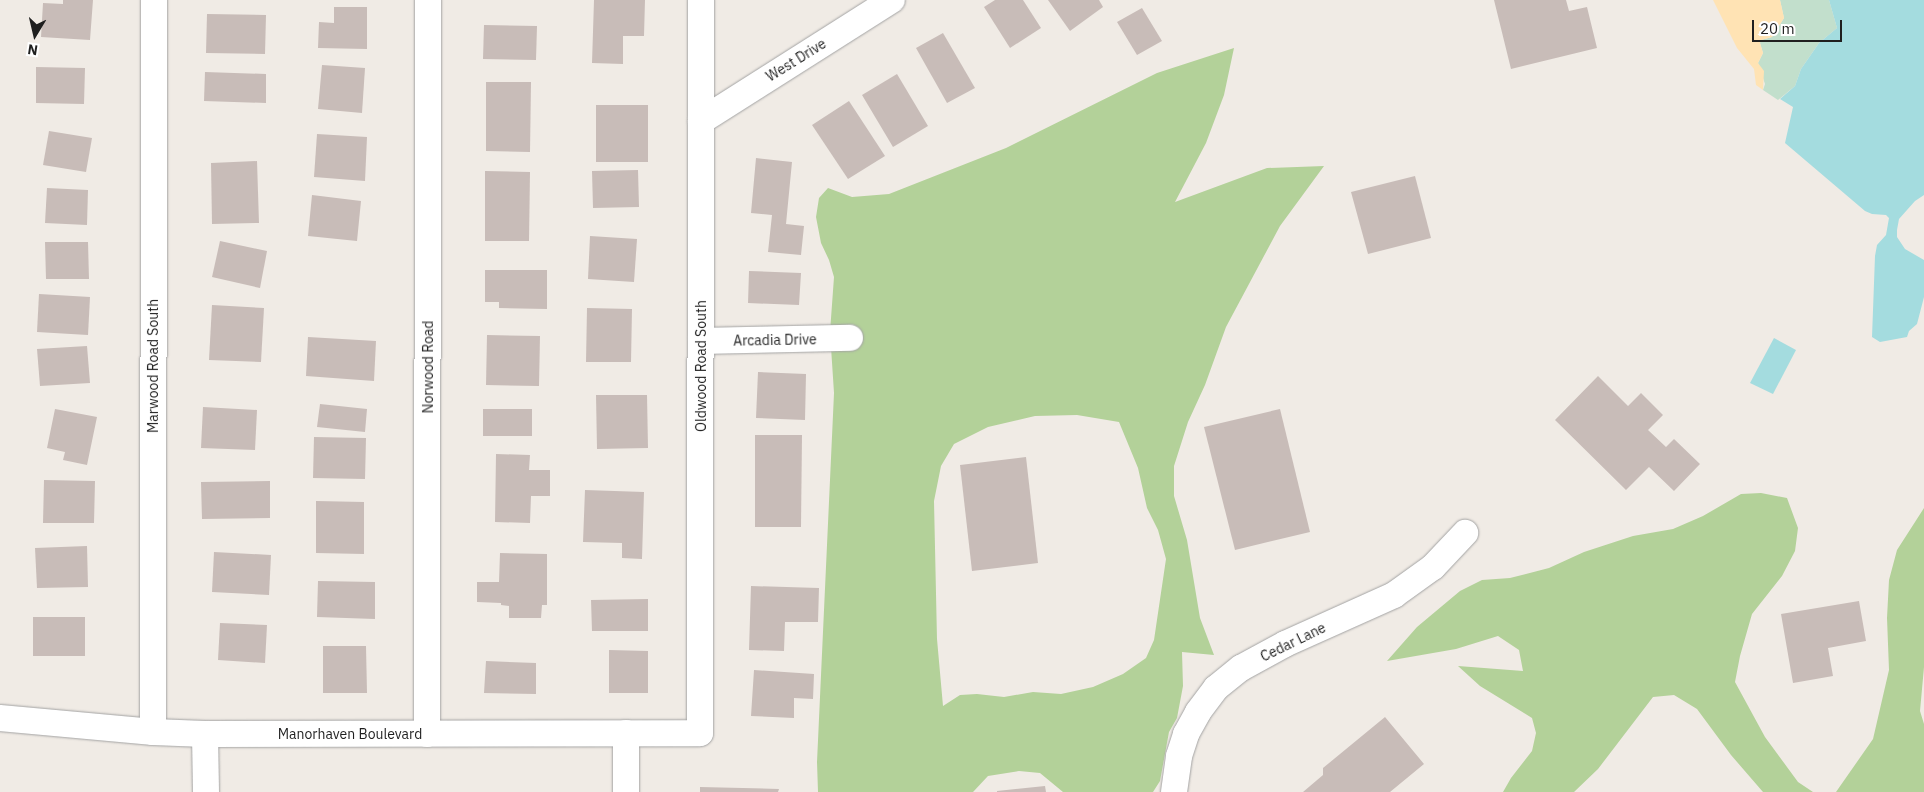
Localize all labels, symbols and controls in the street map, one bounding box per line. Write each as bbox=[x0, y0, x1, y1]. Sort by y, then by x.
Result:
north arrow bbox=[10, 10, 60, 60]
scale bar bbox=[1754, 10, 1844, 42]
text: 20 m bbox=[1760, 19, 1795, 38]
street label: West Drive bbox=[763, 35, 829, 85]
text: N bbox=[26, 40, 39, 59]
street label: Marwood Road South bbox=[145, 299, 161, 433]
street label: Oldwood Road South bbox=[693, 300, 709, 432]
street label: Norwood Road bbox=[420, 321, 436, 413]
street label: Arcadia Drive bbox=[733, 331, 817, 349]
street label: Cedar Lane bbox=[1258, 619, 1328, 665]
street label: Manorhaven Boulevard bbox=[278, 726, 422, 742]

